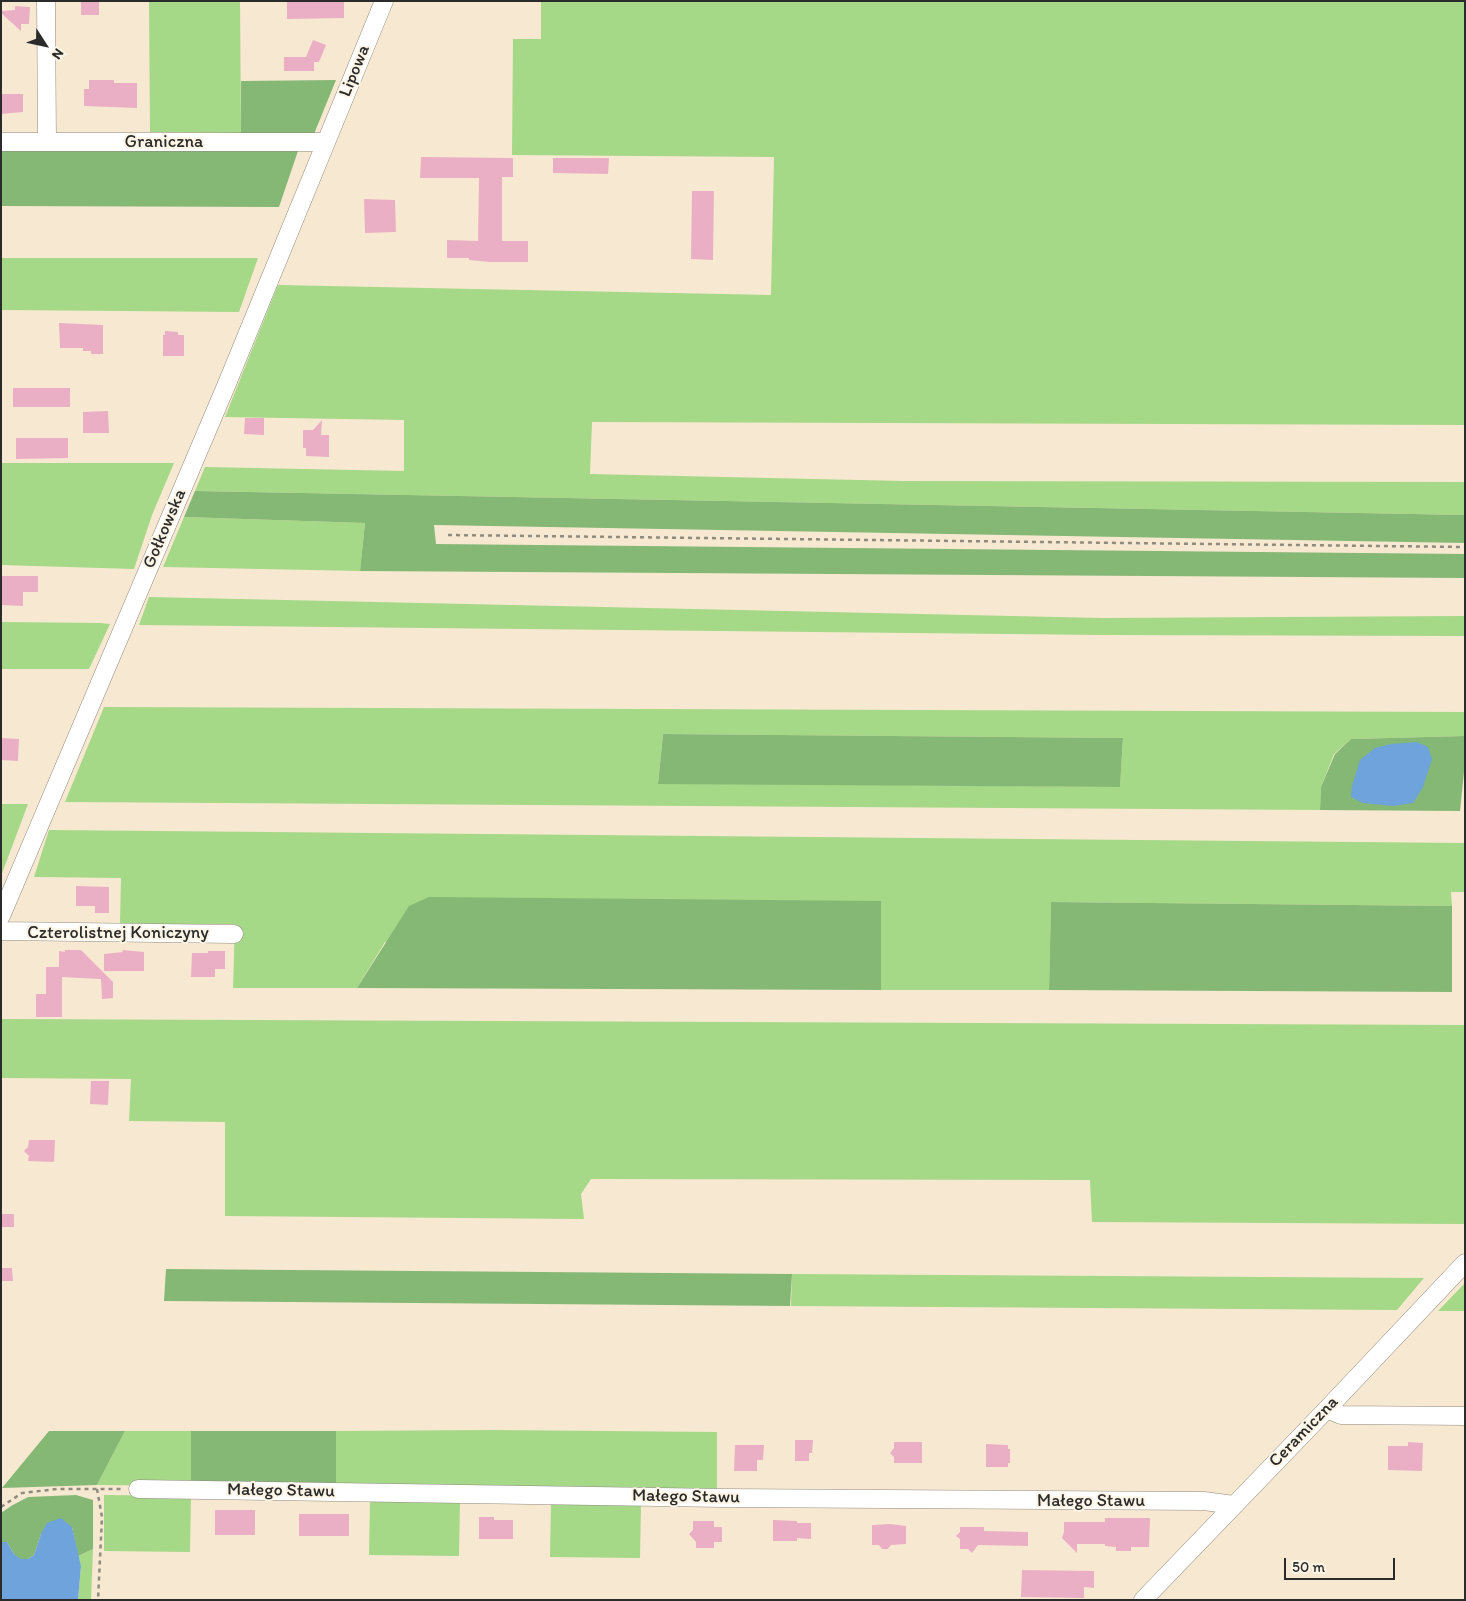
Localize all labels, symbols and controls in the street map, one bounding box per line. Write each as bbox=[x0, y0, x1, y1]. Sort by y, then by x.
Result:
north arrow bbox=[20, 20, 70, 70]
street label: Lipowa bbox=[335, 42, 375, 100]
text: N bbox=[48, 45, 67, 63]
street label: Graniczna bbox=[125, 131, 203, 153]
street label: Gołkowska bbox=[139, 486, 191, 572]
street label: Czterolistnej Koniczyny bbox=[27, 922, 209, 944]
street label: Ceramiczna bbox=[1265, 1392, 1343, 1472]
street label: Małego Stawu bbox=[227, 1479, 335, 1503]
street label: Małego Stawu bbox=[632, 1485, 740, 1509]
street label: Małego Stawu bbox=[1037, 1490, 1145, 1512]
scale bar bbox=[1286, 1548, 1397, 1580]
text: 50 m bbox=[1292, 1558, 1325, 1576]

